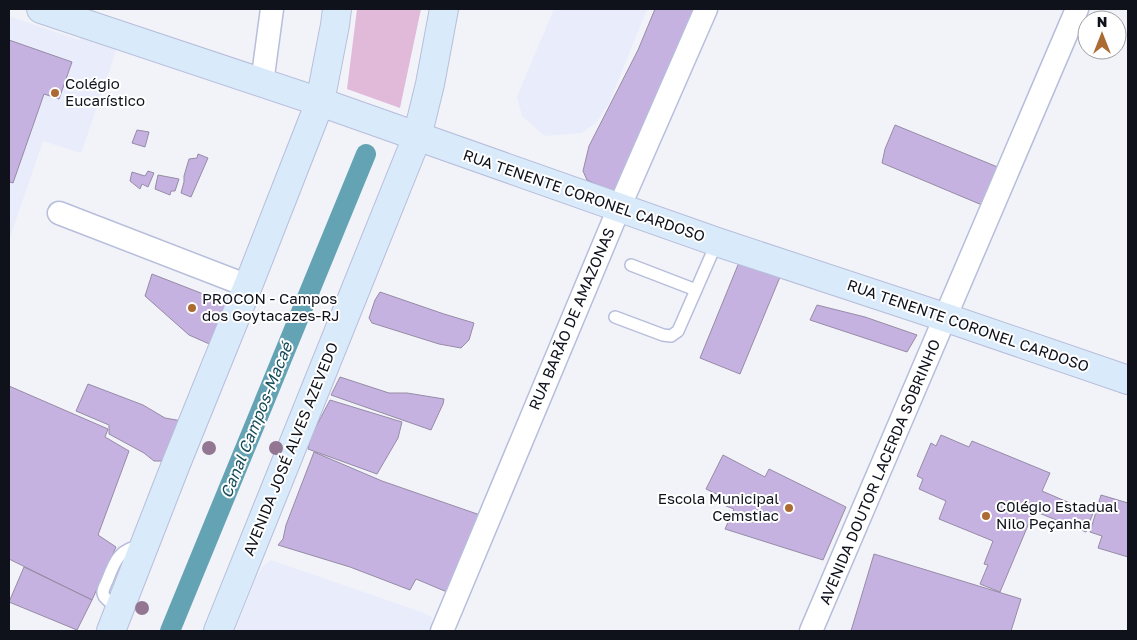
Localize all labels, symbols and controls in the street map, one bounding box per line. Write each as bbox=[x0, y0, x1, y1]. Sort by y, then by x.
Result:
north arrow bbox=[1077, 10, 1127, 60]
text: N bbox=[1097, 13, 1107, 30]
place label: Colégio Eucarístico bbox=[65, 74, 145, 109]
marker: Colégio Eucarístico bbox=[49, 87, 61, 99]
street label: RUA TENENTE CORONEL CARDOSO bbox=[461, 145, 708, 245]
street label: RUA BARÃO DE AMAZONAS bbox=[524, 225, 618, 412]
street label: RUA TENENTE CORONEL CARDOSO bbox=[845, 275, 1092, 375]
place label: PROCON - Campos dos Goytacazes-RJ bbox=[202, 289, 340, 324]
marker: PROCON - Campos dos Goytacazes-RJ bbox=[186, 302, 198, 314]
street label: AVENIDA DOUTOR LACERDA SOBRINHO bbox=[815, 336, 943, 607]
water label: Canal Campos-Macaé bbox=[216, 338, 297, 501]
street label: AVENIDA JOSÉ ALVES AZEVEDO bbox=[239, 339, 341, 558]
place label: Escola Municipal Cemstiac bbox=[658, 489, 779, 524]
place label: C0légio Estadual Nilo Peçanha bbox=[996, 497, 1118, 532]
marker: Escola Municipal Cemstiac bbox=[783, 502, 795, 514]
marker: C0légio Estadual Nilo Peçanha bbox=[980, 510, 992, 522]

